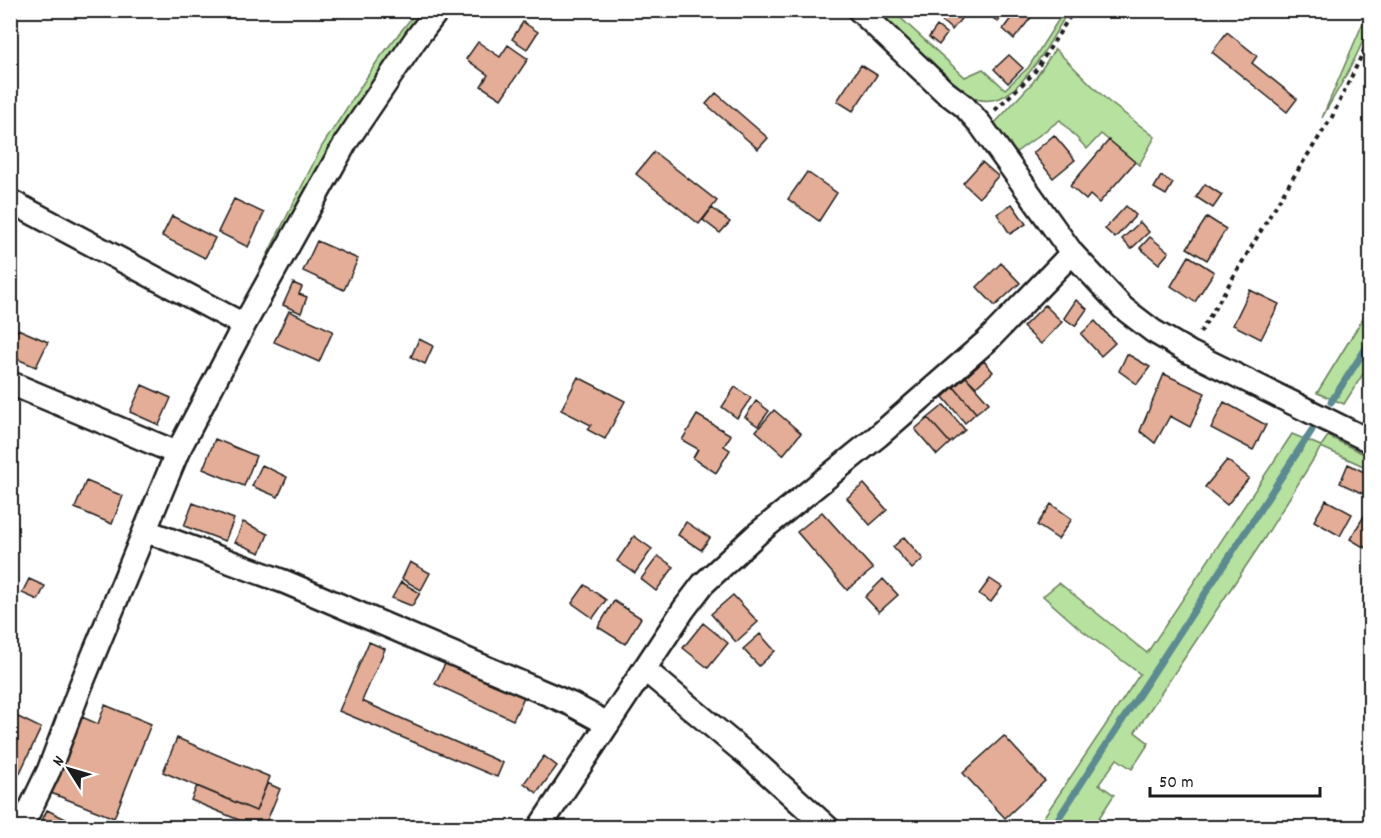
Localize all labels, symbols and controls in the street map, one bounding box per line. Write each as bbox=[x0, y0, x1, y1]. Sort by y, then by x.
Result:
north arrow bbox=[39, 739, 99, 799]
text: N bbox=[47, 751, 71, 772]
scale bar bbox=[1150, 760, 1320, 798]
text: 50 m bbox=[1159, 771, 1194, 796]

